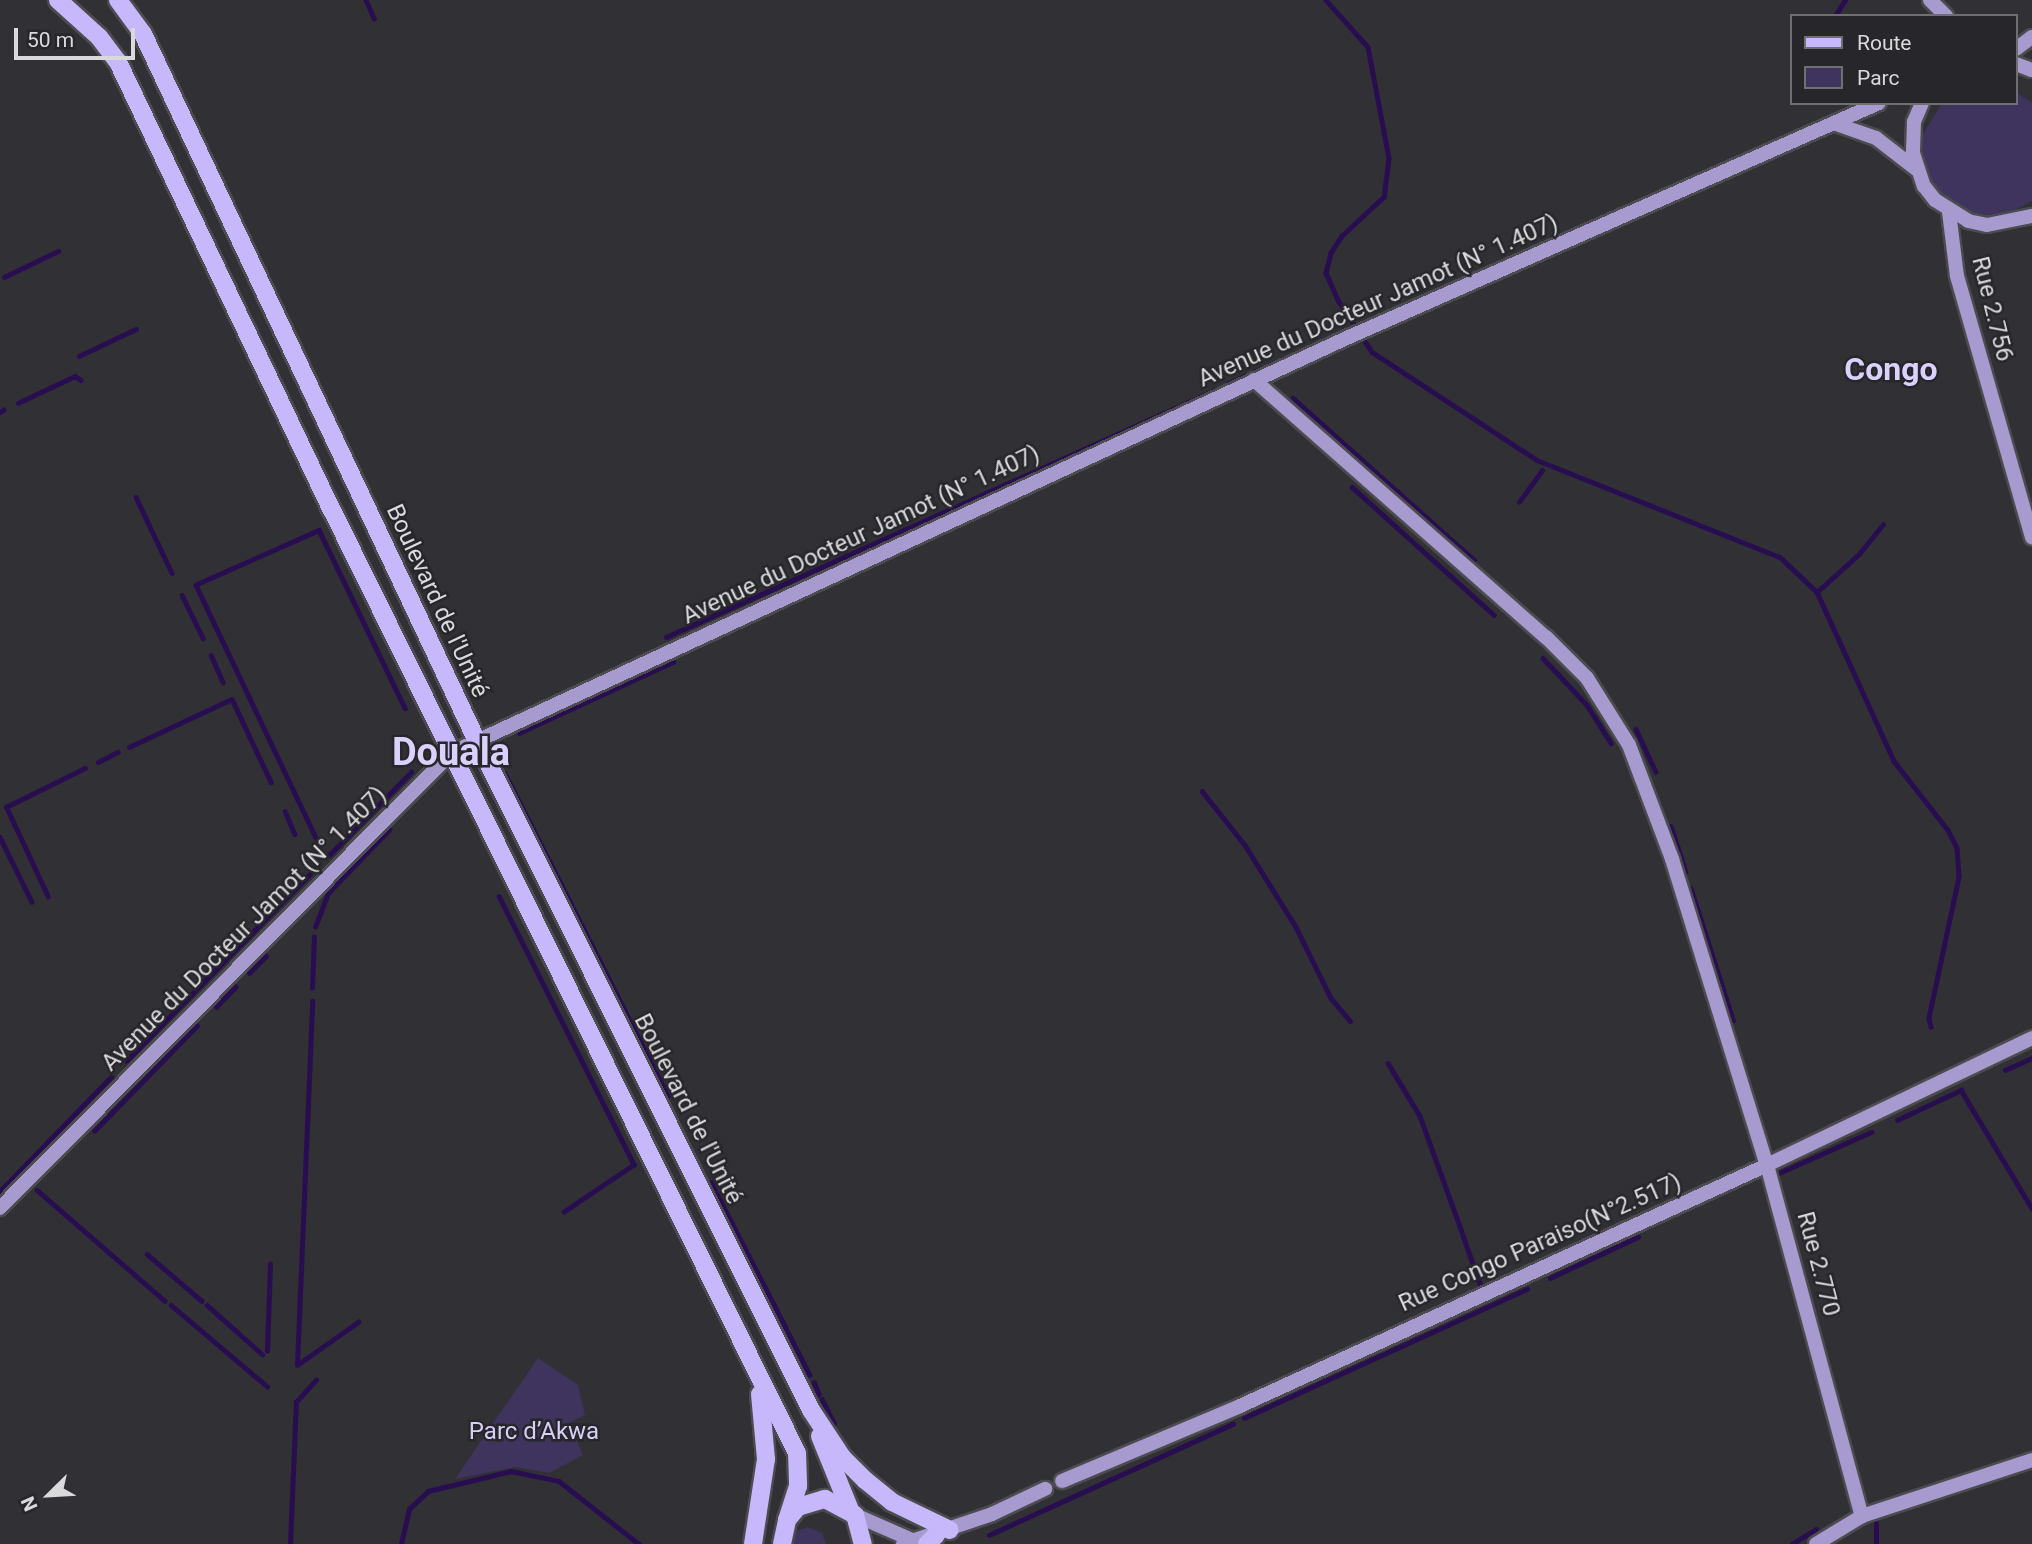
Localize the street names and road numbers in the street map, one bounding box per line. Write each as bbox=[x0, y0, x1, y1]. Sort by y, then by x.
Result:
street label: Avenue du Docteur Jamot (N° 1.407) bbox=[1194, 208, 1562, 394]
street label: Rue 2.756 bbox=[1965, 254, 2019, 364]
street label: Avenue du Docteur Jamot (N° 1.407) bbox=[678, 439, 1044, 631]
street label: Boulevard de l'Unité bbox=[380, 500, 494, 702]
street label: Avenue du Docteur Jamot (N° 1.407) bbox=[96, 781, 392, 1077]
street label: Boulevard de l'Unité bbox=[628, 1009, 748, 1209]
street label: Rue Congo Paraiso(N°2.517) bbox=[1394, 1168, 1686, 1318]
street label: Rue 2.770 bbox=[1790, 1209, 1846, 1319]

